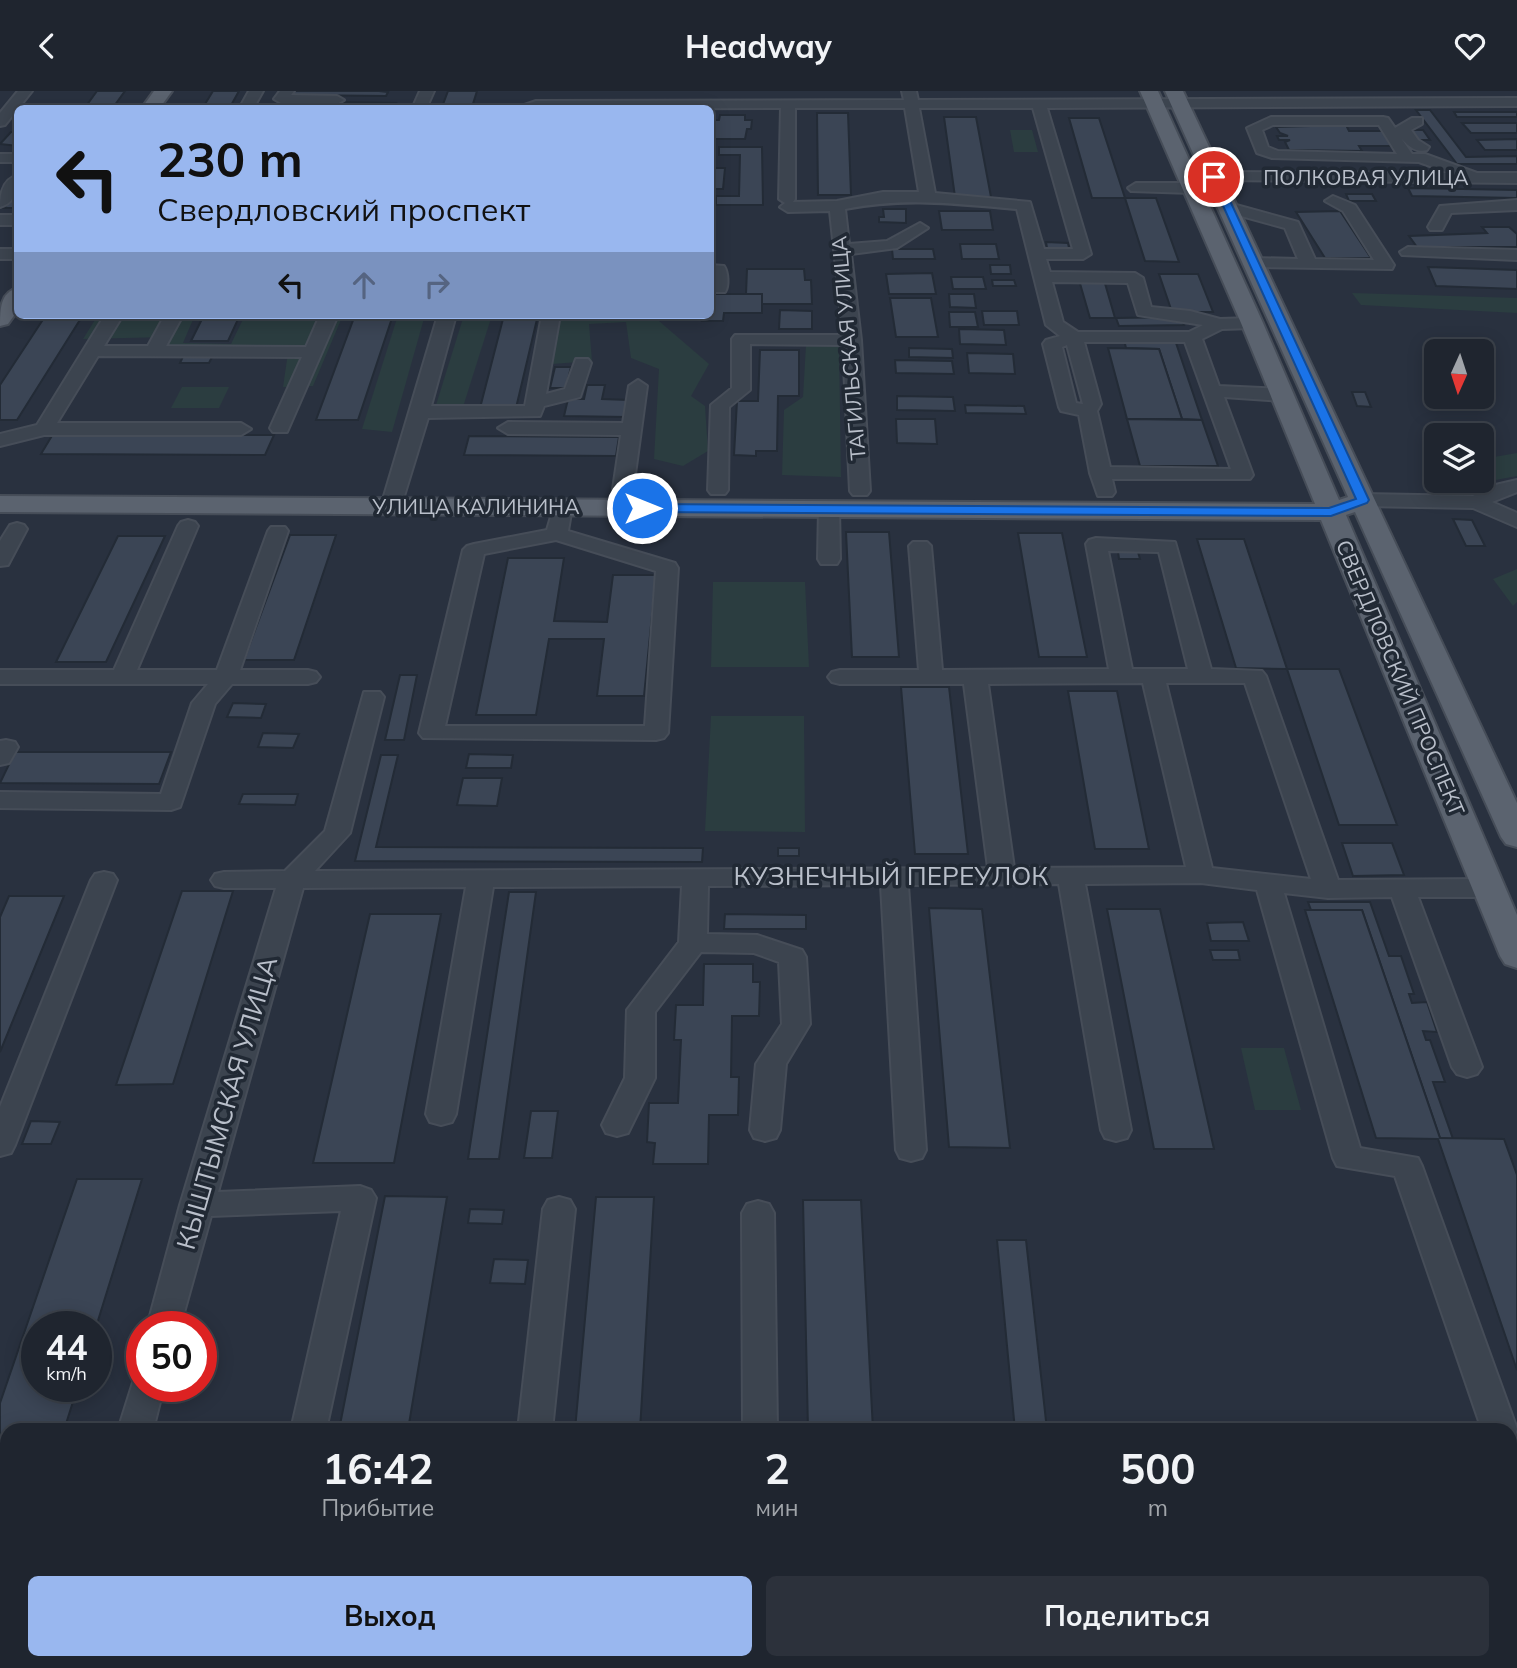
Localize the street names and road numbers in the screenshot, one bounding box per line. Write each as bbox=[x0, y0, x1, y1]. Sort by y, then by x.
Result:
street label: ПОЛКОВАЯ УЛИЦА bbox=[1263, 164, 1469, 190]
street label: ТАГИЛЬСКАЯ УЛИЦА bbox=[825, 234, 871, 461]
street label: УЛИЦА КАЛИНИНА bbox=[371, 493, 580, 519]
street label: СВЕРДЛОВСКИЙ ПРОСПЕКТ bbox=[1331, 536, 1471, 820]
street label: КУЗНЕЧНЫЙ ПЕРЕУЛОК bbox=[734, 859, 1048, 892]
street label: КЫШТЫМСКАЯ УЛИЦА bbox=[169, 953, 284, 1253]

